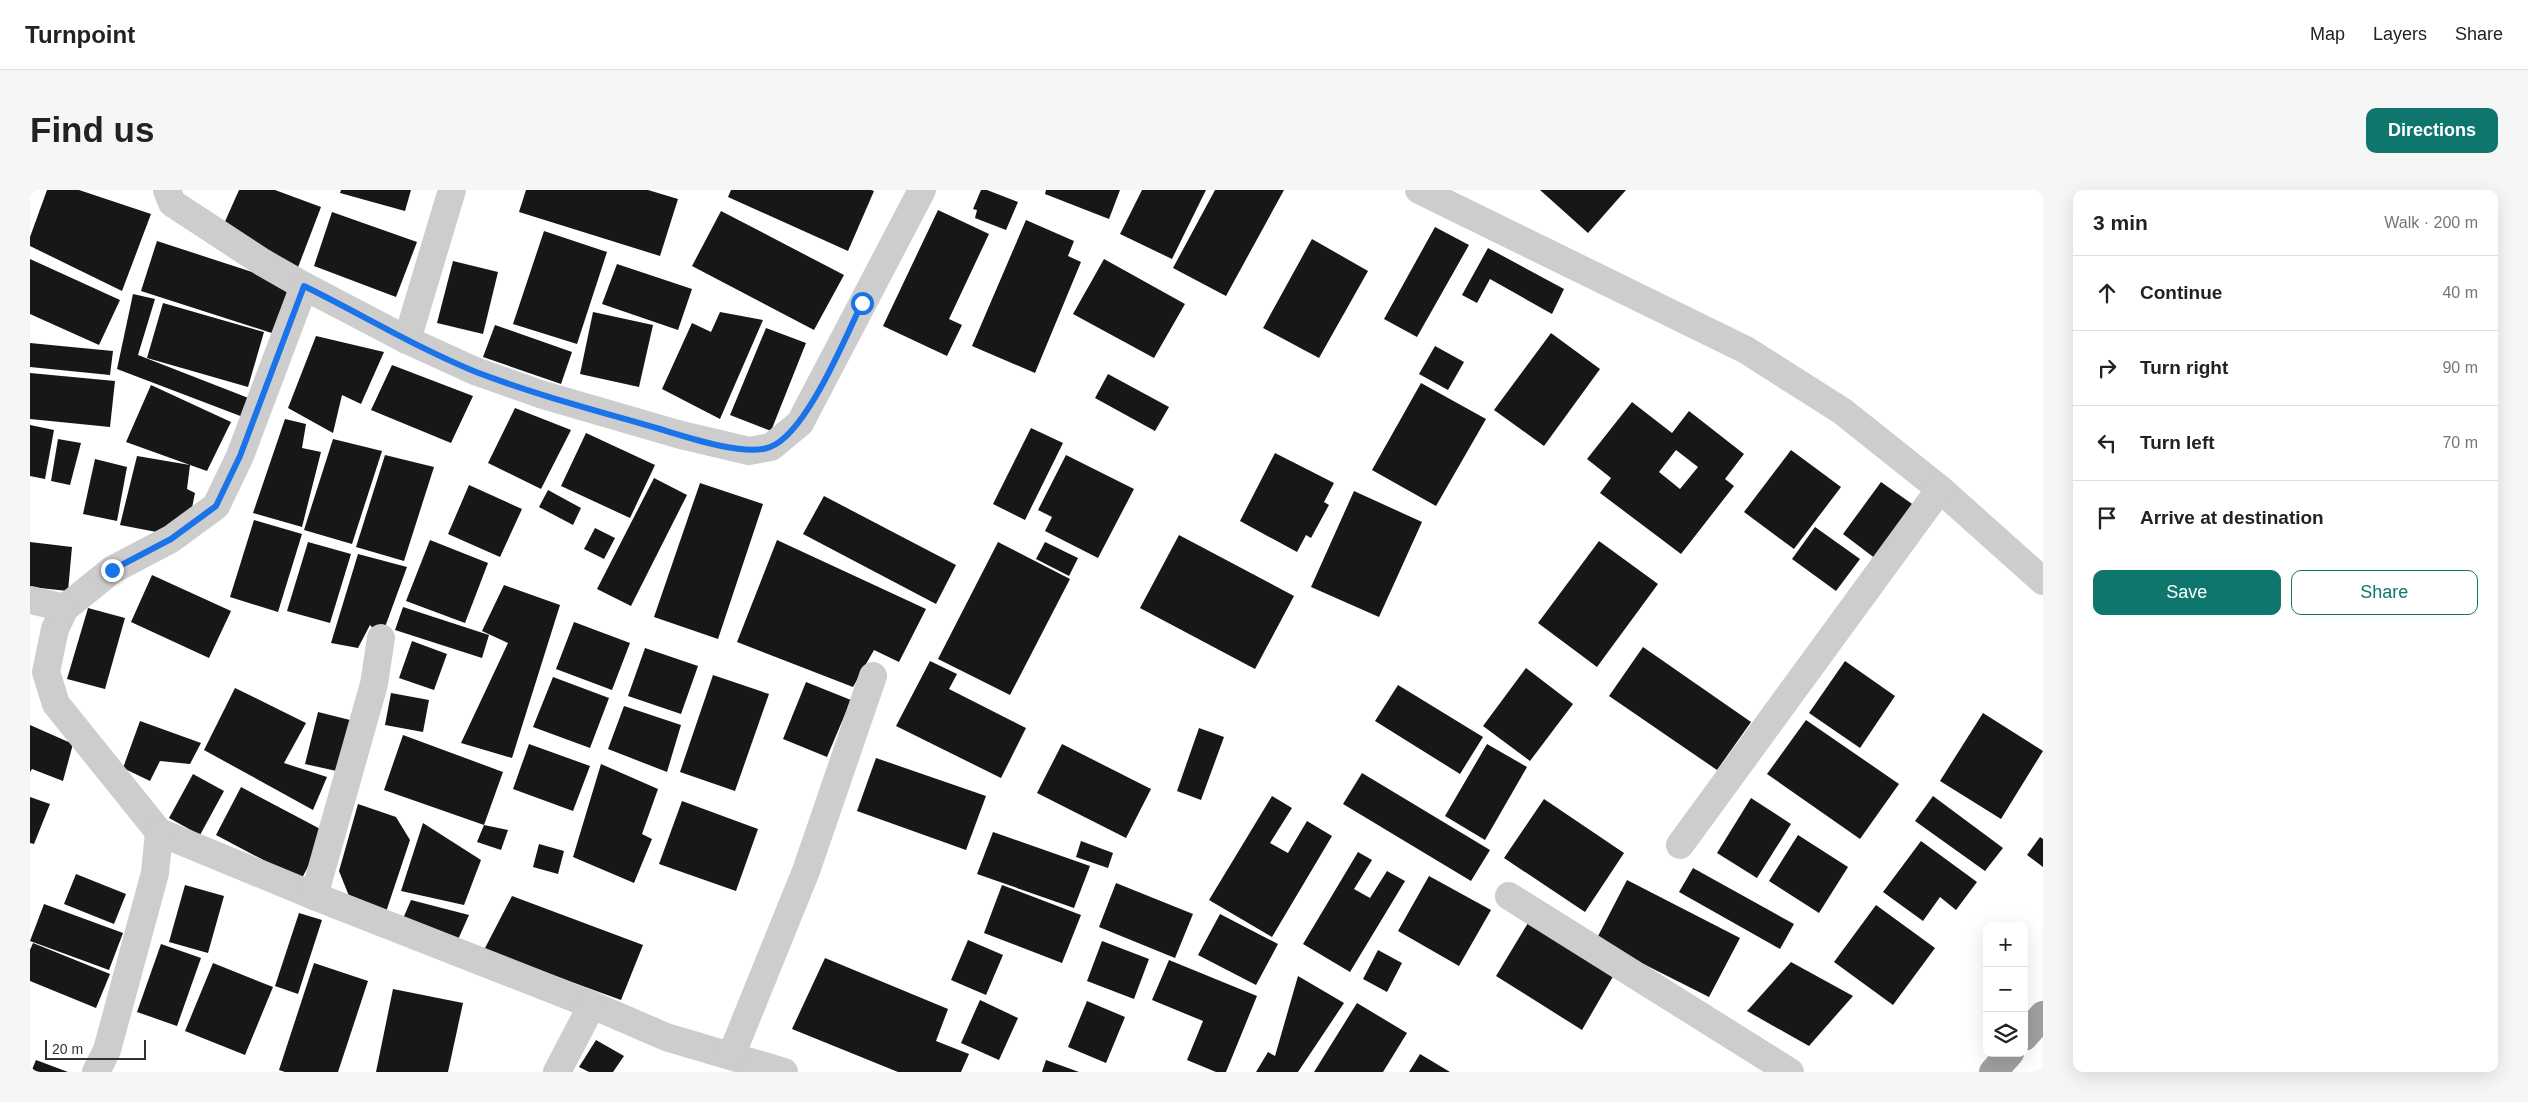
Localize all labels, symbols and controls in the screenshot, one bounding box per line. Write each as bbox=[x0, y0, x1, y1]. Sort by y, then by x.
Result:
text: Turnpoint bbox=[25, 21, 135, 48]
text: Map bbox=[2310, 24, 2345, 44]
text: Layers bbox=[2373, 24, 2427, 44]
text: Share bbox=[2455, 24, 2503, 44]
button: Directions bbox=[2366, 108, 2498, 153]
text: Find us bbox=[30, 110, 154, 149]
text: 3 min bbox=[2093, 211, 2148, 234]
text: Walk · 200 m bbox=[2384, 214, 2478, 231]
icon: ahead bbox=[2093, 279, 2121, 307]
text: Continue bbox=[2140, 282, 2222, 303]
text: 40 m bbox=[2442, 284, 2478, 301]
route start bbox=[851, 292, 874, 315]
icon: right bbox=[2093, 354, 2121, 382]
text: Turn right bbox=[2140, 357, 2228, 378]
text: 90 m bbox=[2442, 359, 2478, 376]
icon: left bbox=[2093, 429, 2121, 457]
text: Turn left bbox=[2140, 432, 2215, 453]
text: 70 m bbox=[2442, 434, 2478, 451]
icon: arrive bbox=[2093, 504, 2121, 532]
text: Arrive at destination bbox=[2140, 507, 2324, 528]
route end bbox=[101, 559, 124, 582]
button: Save bbox=[2093, 570, 2281, 615]
button: Share bbox=[2291, 570, 2478, 615]
map controls bbox=[1983, 922, 2028, 1057]
button: + bbox=[1983, 922, 2028, 967]
button: − bbox=[1983, 967, 2028, 1012]
button: layers bbox=[1983, 1012, 2028, 1057]
scale bar bbox=[45, 1037, 146, 1060]
text: 20 m bbox=[52, 1041, 83, 1057]

